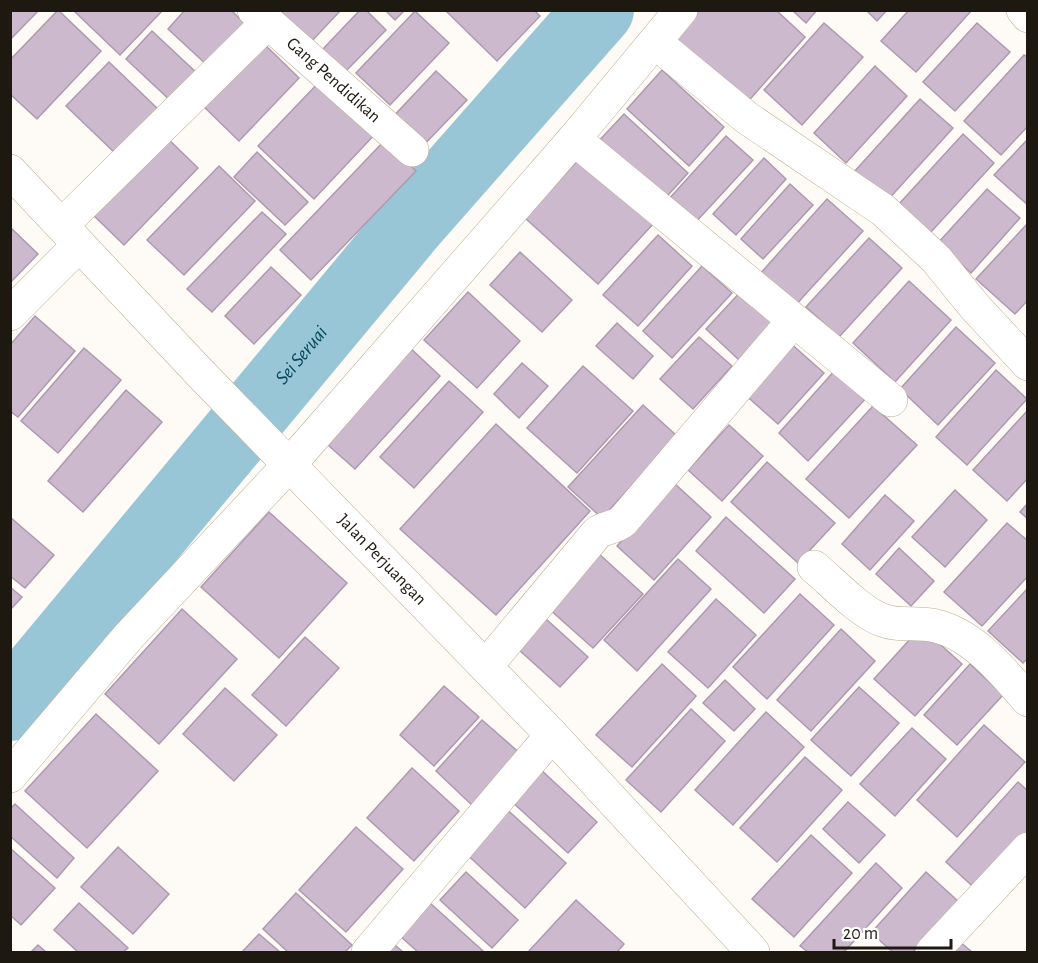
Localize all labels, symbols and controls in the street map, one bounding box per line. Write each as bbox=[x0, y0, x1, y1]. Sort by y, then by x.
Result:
street label: Gang Pendidikan bbox=[283, 34, 384, 126]
water label: Sei Seruai bbox=[272, 322, 331, 388]
street label: Jalan Perjuangan bbox=[334, 511, 430, 609]
scale bar bbox=[834, 912, 951, 950]
text: 20 m bbox=[843, 925, 878, 943]

